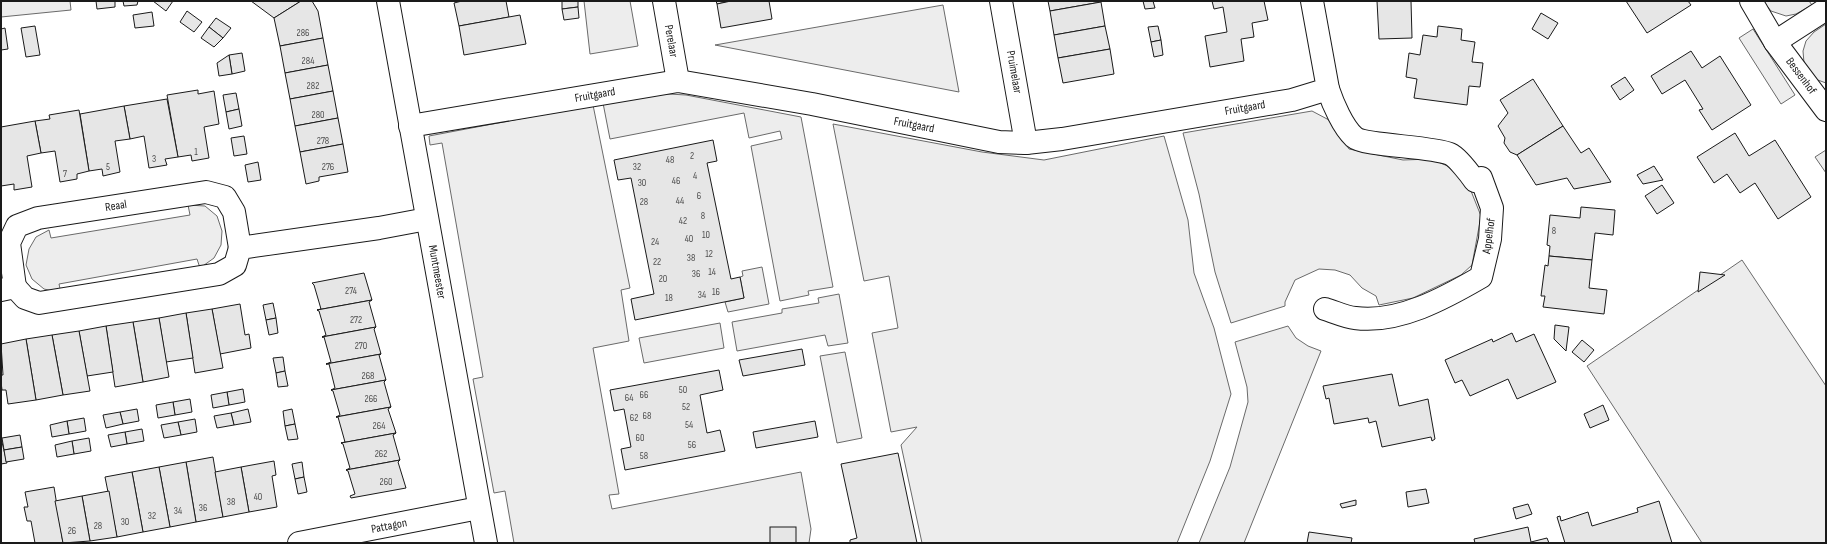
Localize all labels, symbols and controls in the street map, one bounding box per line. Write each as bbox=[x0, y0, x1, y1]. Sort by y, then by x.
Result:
street label: Perelaar bbox=[661, 24, 681, 59]
house number: 286 bbox=[297, 27, 309, 39]
street label: Pruimelaar bbox=[1003, 49, 1025, 95]
house number: 284 bbox=[302, 55, 314, 67]
street label: Bessenhof bbox=[1782, 55, 1820, 98]
house number: 282 bbox=[307, 80, 319, 92]
street label: Fruitgaard bbox=[573, 84, 617, 106]
street label: Fruitgaard bbox=[1223, 97, 1267, 119]
house number: 280 bbox=[312, 109, 324, 121]
street label: Fruitgaard bbox=[892, 114, 936, 136]
house number: 278 bbox=[317, 135, 329, 147]
house number: 1 bbox=[194, 146, 198, 158]
house number: 2 bbox=[690, 150, 694, 162]
house number: 3 bbox=[152, 153, 156, 165]
house number: 48 bbox=[666, 154, 674, 166]
house number: 5 bbox=[106, 161, 110, 173]
house number: 276 bbox=[322, 161, 334, 173]
house number: 32 bbox=[633, 161, 641, 173]
house number: 7 bbox=[63, 168, 67, 180]
house number: 4 bbox=[693, 170, 697, 182]
house number: 46 bbox=[672, 175, 680, 187]
house number: 30 bbox=[638, 177, 646, 189]
house number: 6 bbox=[697, 190, 701, 202]
house number: 44 bbox=[676, 195, 684, 207]
house number: 28 bbox=[640, 196, 648, 208]
street label: Reaal bbox=[104, 197, 128, 215]
house number: 8 bbox=[701, 210, 705, 222]
house number: 42 bbox=[679, 215, 687, 227]
street label: Appelhof bbox=[1479, 217, 1499, 256]
house number: 8 bbox=[1552, 225, 1556, 237]
house number: 10 bbox=[702, 229, 710, 241]
house number: 40 bbox=[685, 233, 693, 245]
house number: 24 bbox=[651, 236, 659, 248]
street label: Muntmeester bbox=[425, 244, 449, 301]
house number: 12 bbox=[705, 248, 713, 260]
house number: 38 bbox=[687, 252, 695, 264]
house number: 22 bbox=[653, 256, 661, 268]
house number: 14 bbox=[708, 266, 716, 278]
house number: 36 bbox=[692, 268, 700, 280]
house number: 20 bbox=[659, 273, 667, 285]
house number: 274 bbox=[345, 285, 357, 297]
house number: 16 bbox=[712, 286, 720, 298]
house number: 34 bbox=[698, 289, 706, 301]
house number: 18 bbox=[665, 292, 673, 304]
house number: 272 bbox=[350, 314, 362, 326]
house number: 270 bbox=[355, 340, 367, 352]
house number: 268 bbox=[362, 370, 374, 382]
house number: 50 bbox=[679, 384, 687, 396]
house number: 66 bbox=[640, 389, 648, 401]
house number: 64 bbox=[625, 392, 633, 404]
house number: 266 bbox=[365, 393, 377, 405]
house number: 52 bbox=[682, 401, 690, 413]
house number: 68 bbox=[643, 410, 651, 422]
house number: 62 bbox=[630, 412, 638, 424]
house number: 54 bbox=[685, 419, 693, 431]
house number: 264 bbox=[373, 420, 385, 432]
house number: 60 bbox=[636, 432, 644, 444]
house number: 56 bbox=[688, 439, 696, 451]
house number: 262 bbox=[375, 448, 387, 460]
house number: 58 bbox=[640, 450, 648, 462]
house number: 260 bbox=[380, 476, 392, 488]
house number: 40 bbox=[254, 491, 262, 503]
house number: 38 bbox=[227, 496, 235, 508]
house number: 36 bbox=[199, 502, 207, 514]
house number: 34 bbox=[174, 505, 182, 517]
house number: 32 bbox=[148, 510, 156, 522]
street label: Pattagon bbox=[370, 515, 408, 537]
house number: 30 bbox=[121, 516, 129, 528]
house number: 28 bbox=[94, 520, 102, 532]
house number: 26 bbox=[68, 525, 76, 537]

